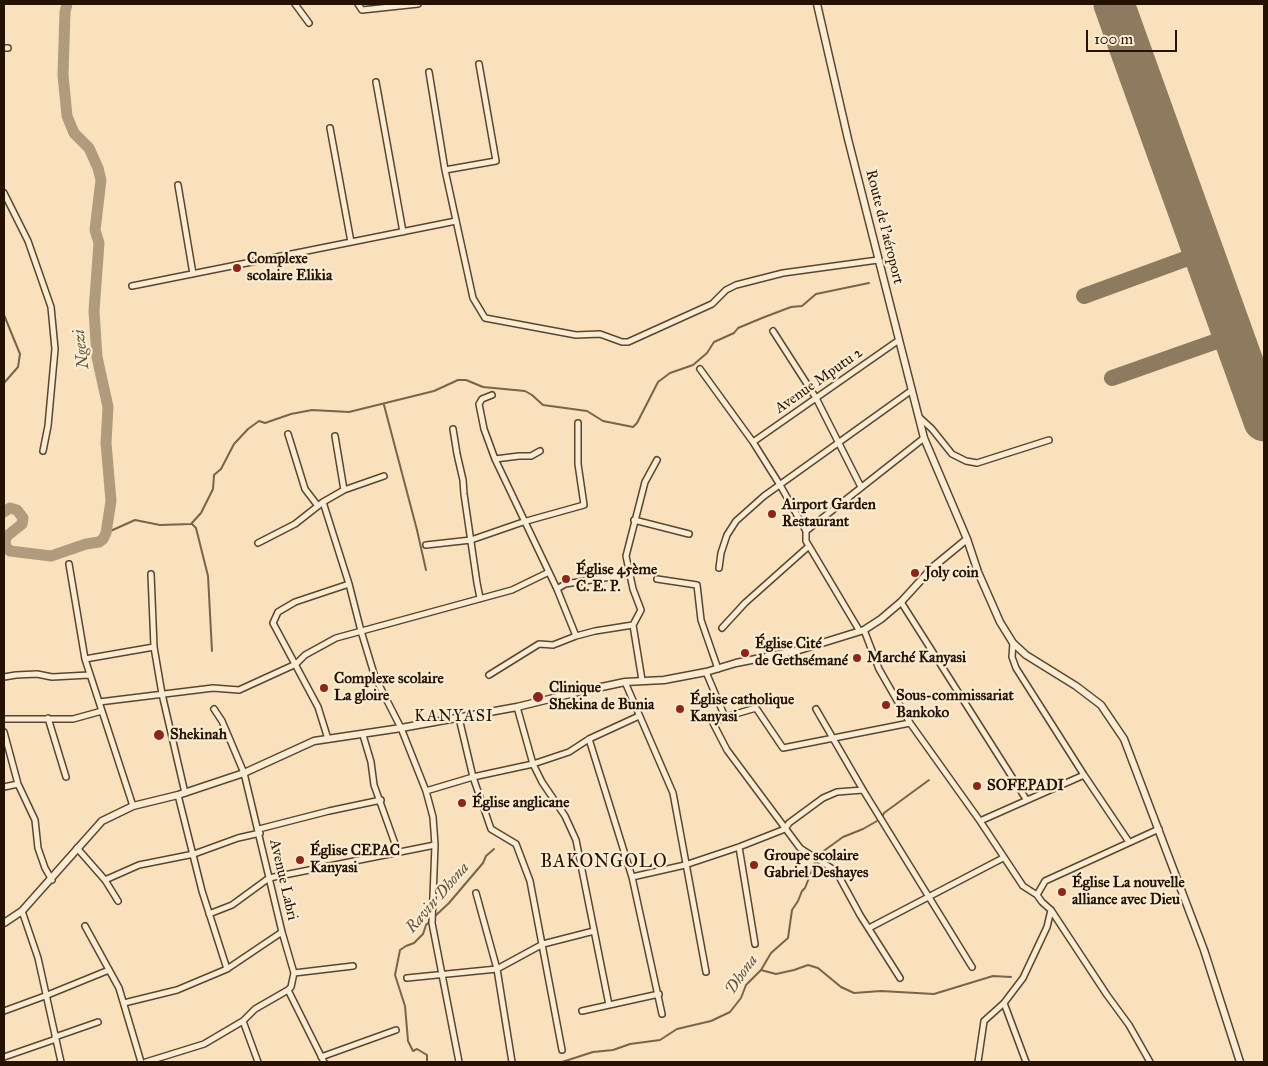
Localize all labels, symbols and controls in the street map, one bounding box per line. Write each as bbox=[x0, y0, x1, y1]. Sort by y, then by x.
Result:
scale bar bbox=[1088, 20, 1179, 52]
text: 100 m bbox=[1094, 30, 1133, 48]
street label: Route de l'aéroport bbox=[861, 168, 907, 286]
place label: Complexe scolaire Elikia bbox=[247, 250, 332, 285]
marker: Complexe scolaire Elikia bbox=[231, 262, 243, 274]
water label: Ngezi bbox=[70, 328, 94, 370]
street label: Avenue Mputu 2 bbox=[772, 344, 866, 418]
place label: Airport Garden Restaurant bbox=[782, 496, 876, 531]
marker: Airport Garden Restaurant bbox=[766, 508, 778, 520]
place label: Église 45ème C. E. P. bbox=[576, 561, 657, 596]
place label: Joly coin bbox=[925, 564, 979, 582]
marker: Joly coin bbox=[909, 567, 921, 579]
marker: Église 45ème C. E. P. bbox=[560, 573, 572, 585]
place label: Église Cité de Gethsémané bbox=[755, 635, 848, 670]
marker: Église Cité de Gethsémané bbox=[739, 647, 751, 659]
place label: Marché Kanyasi bbox=[867, 649, 966, 667]
marker: Marché Kanyasi bbox=[851, 652, 863, 664]
place label: Complexe scolaire La gloire bbox=[334, 670, 444, 705]
place label: Clinique Shekina de Bunia bbox=[549, 679, 654, 714]
marker: Complexe scolaire La gloire bbox=[318, 682, 330, 694]
place label: Sous-commissariat Bankoko bbox=[896, 687, 1014, 722]
marker: Clinique Shekina de Bunia bbox=[531, 690, 545, 704]
place label: Église catholique Kanyasi bbox=[690, 691, 794, 726]
marker: Sous-commissariat Bankoko bbox=[880, 699, 892, 711]
marker: Église catholique Kanyasi bbox=[674, 703, 686, 715]
district label: KANYASI bbox=[413, 707, 495, 727]
place label: Shekinah bbox=[170, 726, 227, 744]
marker: Shekinah bbox=[152, 728, 166, 742]
place label: SOFEPADI bbox=[987, 777, 1064, 795]
marker: SOFEPADI bbox=[971, 780, 983, 792]
place label: Église anglicane bbox=[472, 794, 569, 812]
marker: Église anglicane bbox=[456, 797, 468, 809]
street label: Avenue Labri bbox=[265, 838, 301, 922]
place label: Église CEPAC Kanyasi bbox=[310, 842, 400, 877]
place label: Groupe scolaire Gabriel Deshayes bbox=[764, 847, 868, 882]
district label: BAKONGOLO bbox=[539, 852, 669, 874]
marker: Église CEPAC Kanyasi bbox=[294, 854, 306, 866]
water label: Ravin Dhona bbox=[402, 859, 474, 937]
marker: Groupe scolaire Gabriel Deshayes bbox=[748, 859, 760, 871]
place label: Église La nouvelle alliance avec Dieu bbox=[1072, 874, 1185, 909]
marker: Église La nouvelle alliance avec Dieu bbox=[1056, 886, 1068, 898]
water label: Dhona bbox=[722, 952, 762, 998]

